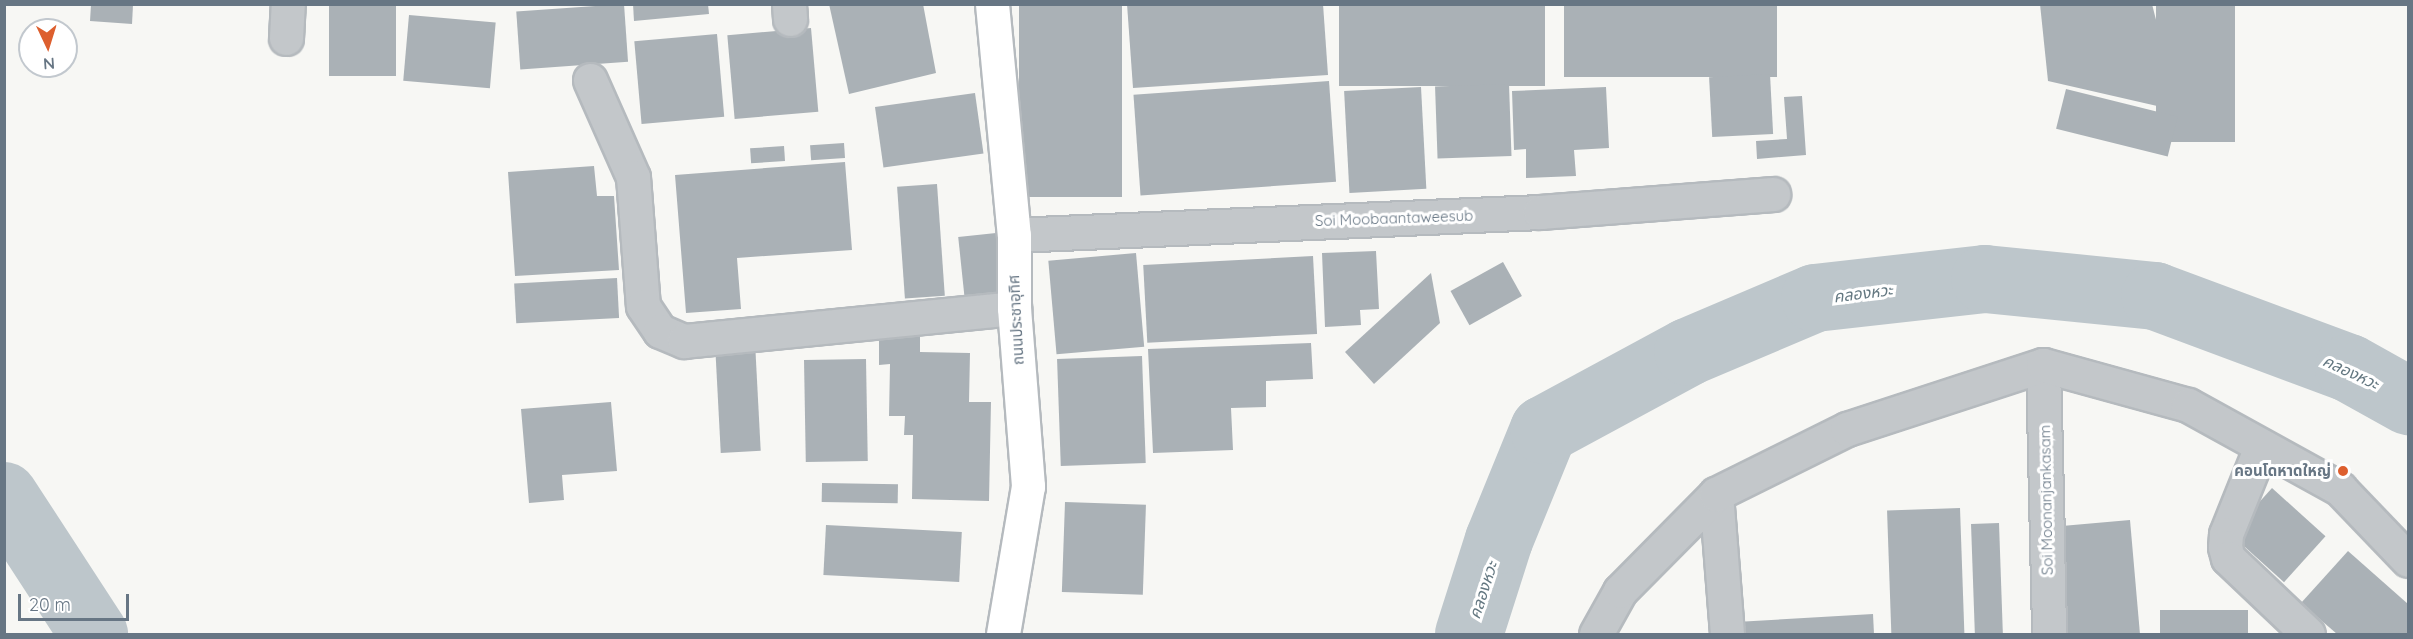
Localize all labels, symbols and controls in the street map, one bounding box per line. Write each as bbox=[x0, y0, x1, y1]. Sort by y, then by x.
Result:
north arrow bbox=[18, 18, 78, 78]
text: N bbox=[43, 54, 56, 74]
street label: Soi Moobaantaweesub bbox=[1315, 206, 1473, 230]
street label: ถนนประชาอุทิศ bbox=[1005, 274, 1027, 366]
water label: คลองหวะ bbox=[1832, 280, 1894, 306]
water label: คลองหวะ bbox=[2320, 351, 2382, 393]
street label: Soi Moonanjankasam bbox=[2036, 425, 2056, 575]
place label: คอนโดหาดใหญ่ bbox=[2234, 462, 2331, 480]
marker: คอนโดหาดใหญ่ bbox=[2336, 464, 2350, 478]
water label: คลองหวะ bbox=[1465, 559, 1501, 621]
scale bar bbox=[21, 582, 132, 620]
text: 20 m bbox=[29, 593, 71, 616]

